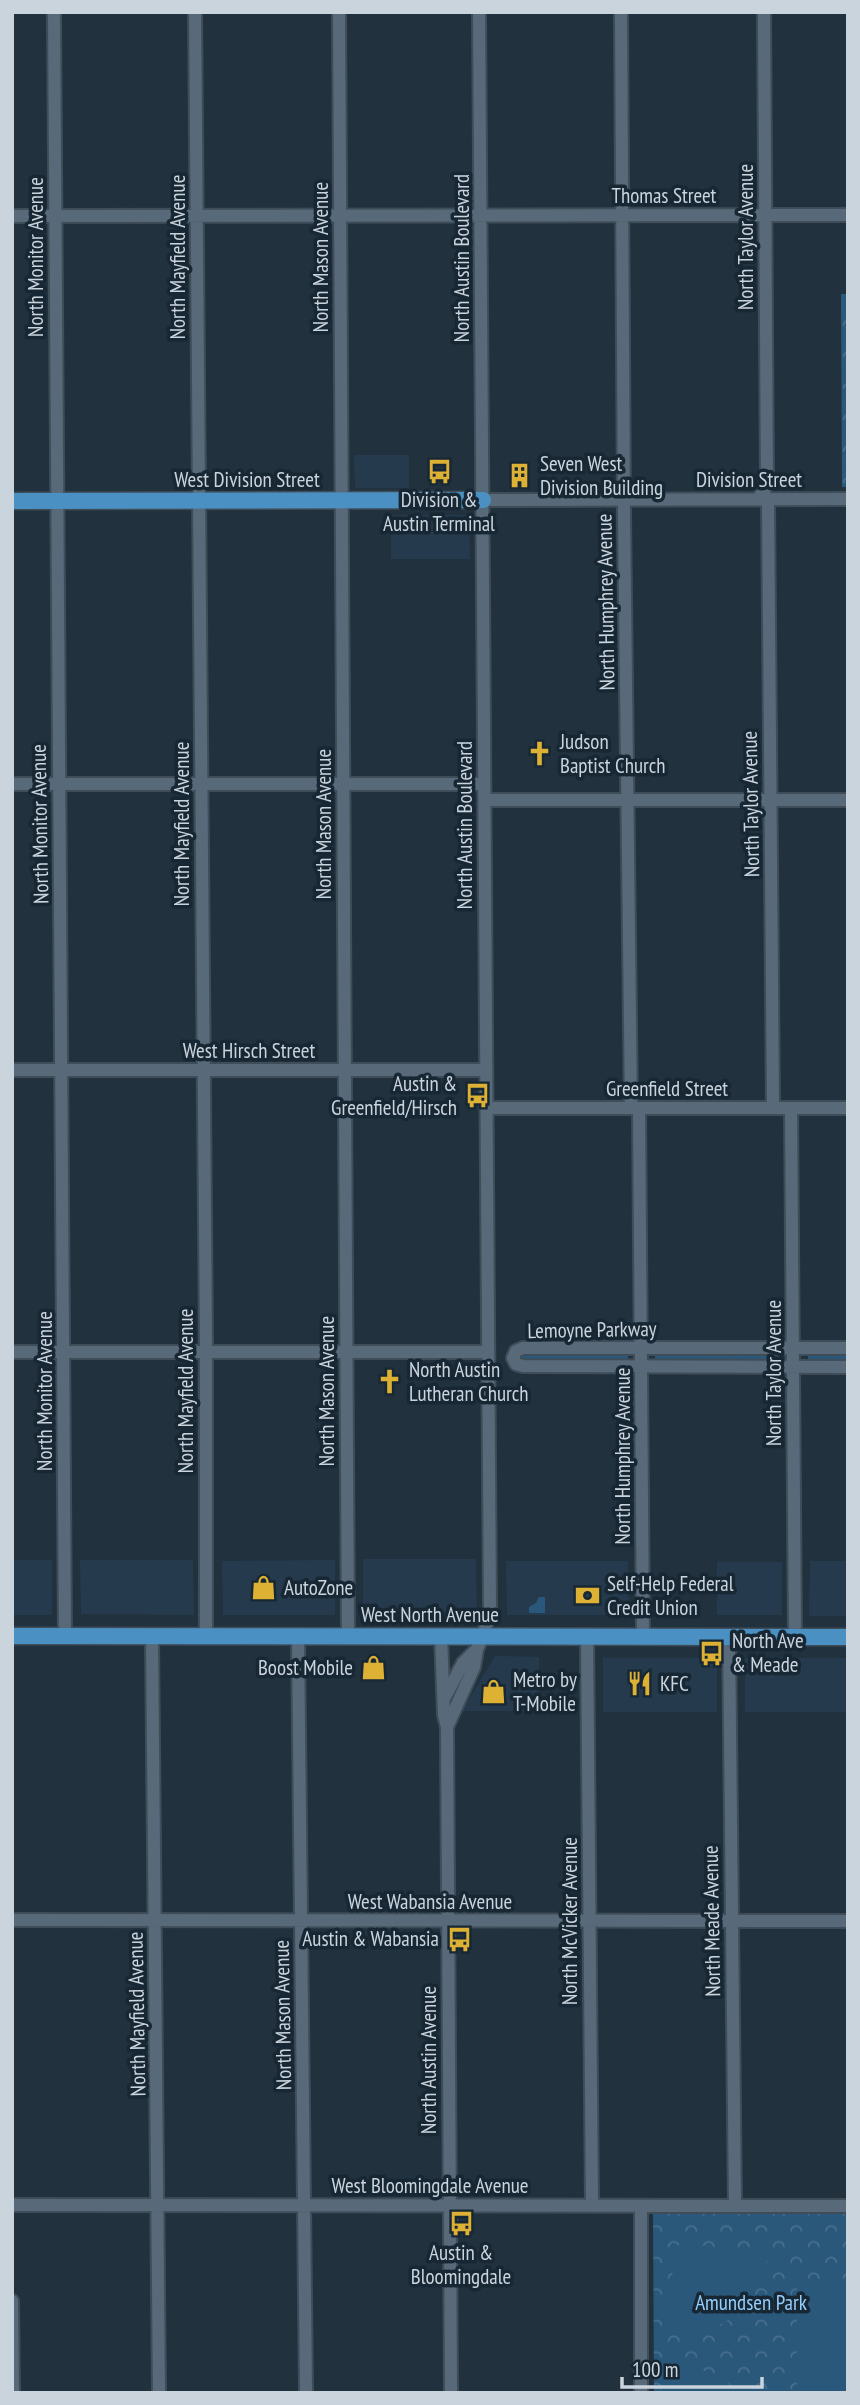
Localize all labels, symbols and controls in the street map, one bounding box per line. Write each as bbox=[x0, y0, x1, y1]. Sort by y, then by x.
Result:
street label: North Taylor Avenue bbox=[732, 164, 759, 310]
street label: North Austin Boulevard bbox=[448, 174, 475, 342]
street label: North Mayfield Avenue bbox=[164, 175, 191, 339]
street label: North Monitor Avenue bbox=[22, 177, 49, 337]
street label: North Mason Avenue bbox=[307, 182, 334, 332]
street label: Thomas Street bbox=[612, 182, 717, 209]
place label: Seven West Division Building bbox=[540, 450, 663, 501]
bus stop icon: Division & Austin Terminal bbox=[425, 457, 453, 485]
building icon: Seven West Division Building bbox=[506, 462, 534, 490]
street label: West Division Street bbox=[174, 466, 320, 493]
street label: Division Street bbox=[696, 466, 802, 493]
place label: Division & Austin Terminal bbox=[383, 486, 495, 537]
street label: North Humphrey Avenue bbox=[590, 513, 621, 691]
place label: Judson Baptist Church bbox=[559, 728, 666, 779]
street label: North Taylor Avenue bbox=[736, 731, 765, 877]
church icon: Judson Baptist Church bbox=[526, 740, 554, 768]
street label: North Austin Boulevard bbox=[451, 741, 478, 909]
street label: North Mayfield Avenue bbox=[168, 742, 195, 906]
street label: North Monitor Avenue bbox=[25, 744, 54, 904]
street label: North Mason Avenue bbox=[310, 749, 337, 899]
street label: West Hirsch Street bbox=[183, 1037, 316, 1064]
place label: Austin & Greenfield/Hirsch bbox=[331, 1070, 457, 1121]
street label: Greenfield Street bbox=[606, 1075, 728, 1102]
bus stop icon: Austin & Greenfield/Hirsch bbox=[463, 1082, 491, 1110]
street label: North Taylor Avenue bbox=[760, 1300, 787, 1446]
street label: North Mayfield Avenue bbox=[172, 1309, 199, 1473]
street label: North Monitor Avenue bbox=[31, 1311, 58, 1471]
street label: Lemoyne Parkway bbox=[527, 1315, 657, 1344]
street label: North Mason Avenue bbox=[313, 1316, 340, 1466]
place label: North Austin Lutheran Church bbox=[409, 1356, 529, 1407]
church icon: North Austin Lutheran Church bbox=[375, 1368, 403, 1396]
street label: North Humphrey Avenue bbox=[609, 1368, 636, 1544]
place label: Self-Help Federal Credit Union bbox=[607, 1570, 734, 1621]
shop icon: AutoZone bbox=[250, 1574, 278, 1602]
place label: AutoZone bbox=[284, 1574, 353, 1601]
bank icon: Self-Help Federal Credit Union bbox=[573, 1582, 601, 1610]
street label: West North Avenue bbox=[361, 1601, 499, 1628]
place label: North Ave & Meade bbox=[732, 1627, 804, 1678]
bus stop icon: North Ave & Meade bbox=[698, 1639, 726, 1667]
place label: Boost Mobile bbox=[258, 1654, 353, 1681]
shop icon: Boost Mobile bbox=[359, 1654, 387, 1682]
place label: Metro by T-Mobile bbox=[513, 1666, 577, 1717]
restaurant icon: KFC bbox=[626, 1670, 654, 1698]
place label: KFC bbox=[660, 1670, 689, 1697]
shop icon: Metro by T-Mobile bbox=[479, 1678, 507, 1706]
street label: North McVicker Avenue bbox=[556, 1837, 583, 2005]
street label: North Meade Avenue bbox=[697, 1845, 726, 1997]
street label: West Wabansia Avenue bbox=[348, 1888, 512, 1915]
place label: Austin & Wabansia bbox=[302, 1925, 439, 1952]
bus stop icon: Austin & Wabansia bbox=[445, 1925, 473, 1953]
street label: North Mayfield Avenue bbox=[122, 1931, 151, 2097]
street label: North Mason Avenue bbox=[268, 1940, 297, 2090]
street label: North Austin Avenue bbox=[415, 1986, 442, 2134]
street label: West Bloomingdale Avenue bbox=[332, 2172, 528, 2199]
bus stop icon: Austin & Bloomingdale bbox=[447, 2210, 475, 2238]
place label: Austin & Bloomingdale bbox=[411, 2239, 511, 2290]
park label: Amundsen Park bbox=[695, 2289, 807, 2316]
scale bar bbox=[622, 2346, 762, 2390]
text: 100 m bbox=[632, 2356, 678, 2383]

